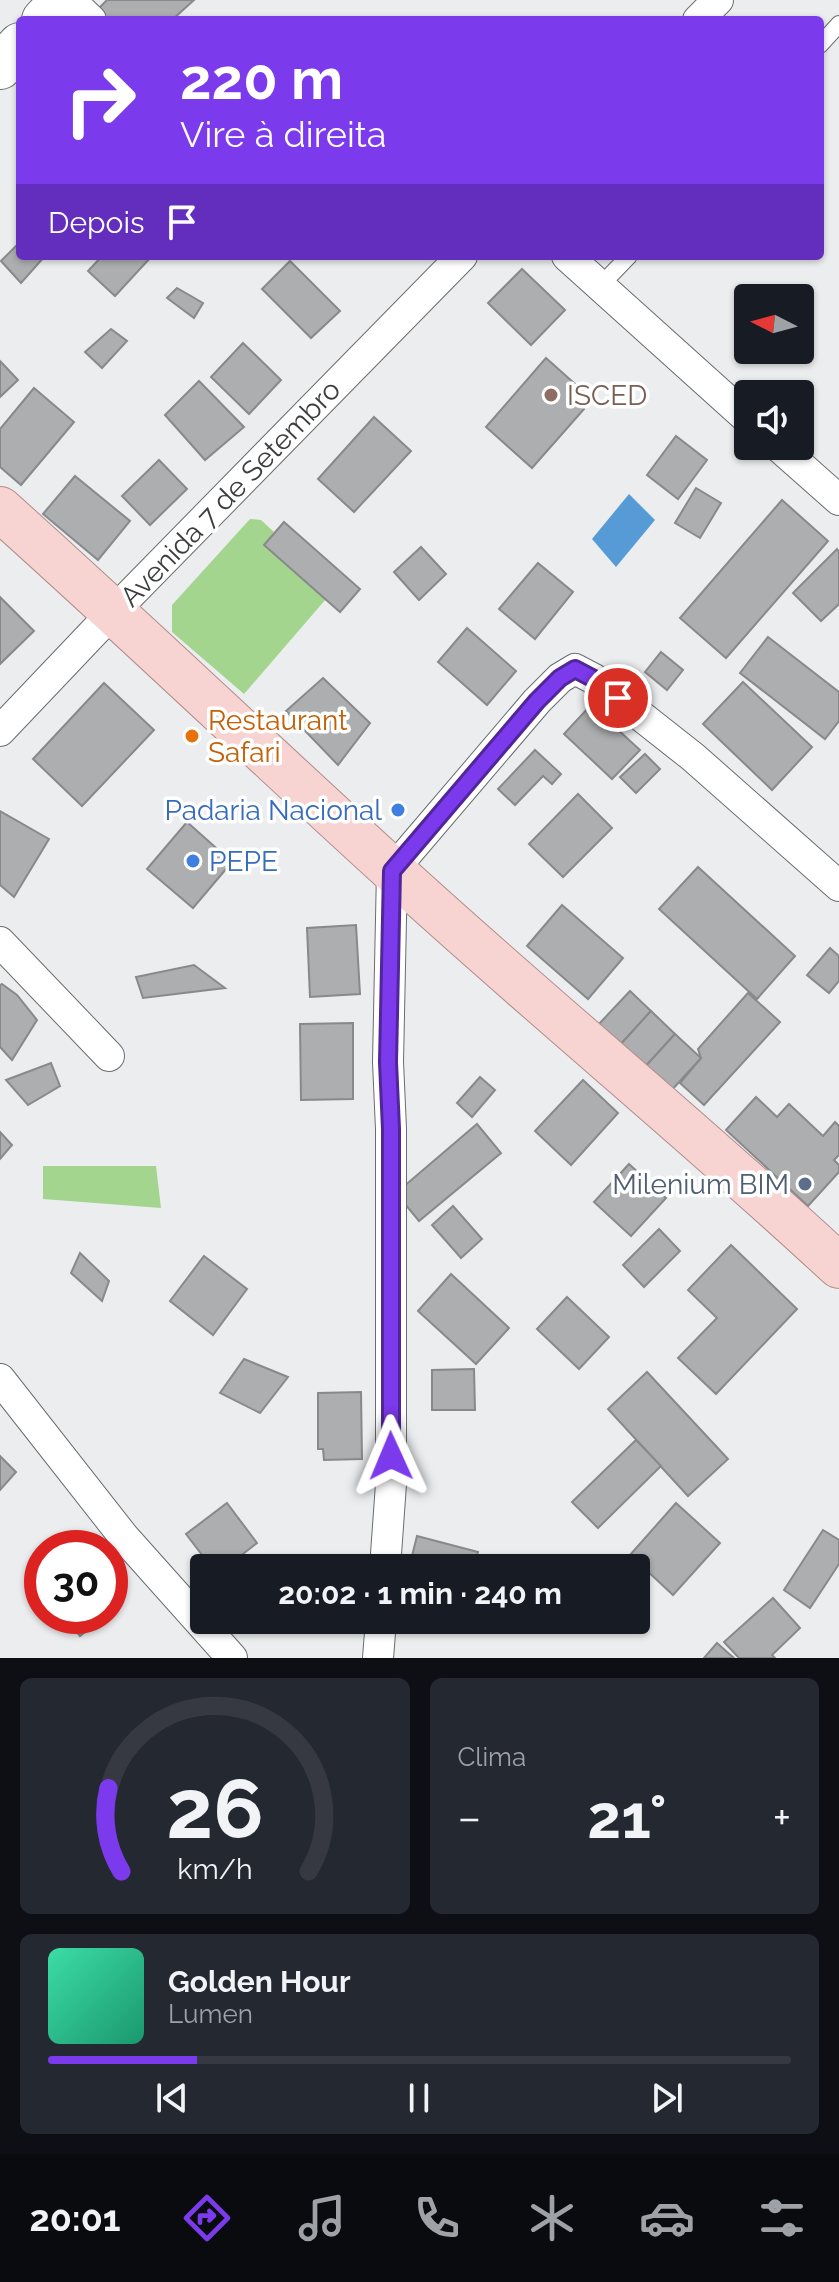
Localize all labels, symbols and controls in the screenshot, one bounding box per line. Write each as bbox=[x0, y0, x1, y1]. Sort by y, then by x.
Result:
text: 220 m bbox=[180, 46, 343, 112]
icon: right bbox=[48, 48, 152, 152]
text: Vire à direita bbox=[180, 113, 386, 155]
icon: arrive bbox=[160, 200, 204, 244]
text: Depois bbox=[48, 205, 144, 240]
north arrow bbox=[734, 284, 814, 364]
map controls bbox=[734, 284, 814, 460]
street label: Avenida 7 de Setembro bbox=[114, 373, 347, 613]
place label: ISCED bbox=[567, 379, 647, 412]
button: sound bbox=[734, 380, 814, 460]
marker: ISCED bbox=[542, 386, 560, 404]
pin bbox=[584, 664, 652, 732]
icon: arrive bbox=[596, 676, 640, 720]
place label: Restaurant Safari bbox=[208, 704, 348, 769]
marker: Restaurant Safari bbox=[183, 727, 201, 745]
place label: Padaria Nacional bbox=[164, 794, 382, 827]
marker: Padaria Nacional bbox=[389, 801, 407, 819]
place label: PEPE bbox=[209, 845, 278, 878]
marker: PEPE bbox=[184, 852, 202, 870]
place label: Milenium BIM bbox=[612, 1168, 789, 1201]
marker: Milenium BIM bbox=[796, 1175, 814, 1193]
position arrow bbox=[349, 1414, 433, 1498]
speed limit sign: 30 bbox=[24, 1530, 128, 1634]
text: 20:02 · 1 min · 240 m bbox=[278, 1576, 562, 1611]
text: Clima bbox=[458, 1742, 526, 1772]
text: 26 bbox=[166, 1760, 263, 1857]
text: 21° bbox=[587, 1782, 667, 1852]
text: − bbox=[458, 1792, 481, 1843]
text: + bbox=[773, 1792, 791, 1843]
text: km/h bbox=[177, 1852, 252, 1886]
text: Golden Hour bbox=[168, 1964, 351, 1999]
text: Lumen bbox=[168, 1999, 253, 2029]
icon: previous bbox=[150, 2076, 194, 2120]
icon: pause bbox=[397, 2076, 441, 2120]
icon: next bbox=[645, 2076, 689, 2120]
icon: directions bbox=[179, 2190, 235, 2246]
icon: music bbox=[294, 2190, 350, 2246]
icon: phone bbox=[409, 2190, 465, 2246]
icon: climate bbox=[524, 2190, 580, 2246]
icon: car bbox=[639, 2190, 695, 2246]
icon: filters bbox=[754, 2190, 810, 2246]
text: 20:01 bbox=[29, 2197, 121, 2239]

